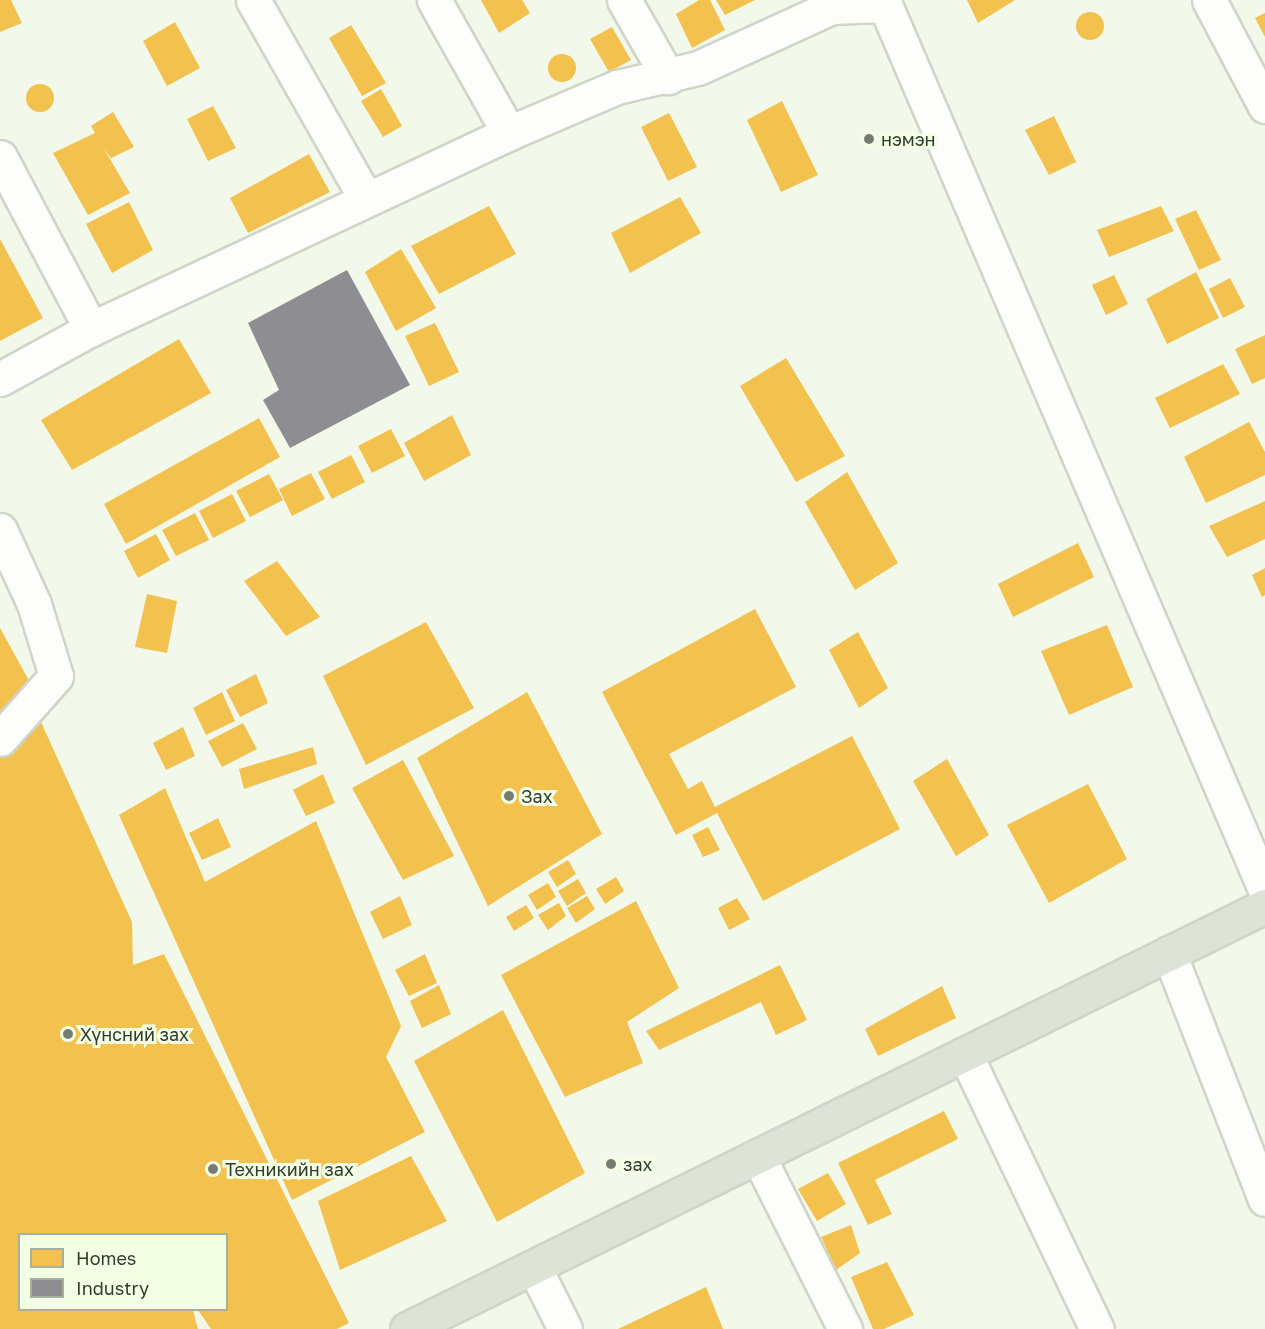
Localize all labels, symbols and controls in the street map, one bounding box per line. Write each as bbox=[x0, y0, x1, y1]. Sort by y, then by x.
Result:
place label: нэмэн bbox=[881, 128, 936, 150]
marker: нэмэн bbox=[862, 132, 876, 146]
place label: Зах bbox=[521, 785, 553, 807]
marker: Зах bbox=[502, 789, 516, 803]
place label: Хүнсний зах bbox=[80, 1023, 189, 1045]
marker: Хүнсний зах bbox=[61, 1027, 75, 1041]
place label: зах bbox=[623, 1153, 653, 1175]
marker: зах bbox=[604, 1157, 618, 1171]
place label: Техникийн зах bbox=[225, 1158, 354, 1180]
marker: Техникийн зах bbox=[206, 1162, 220, 1176]
legend bbox=[18, 1233, 228, 1311]
text: Homes bbox=[76, 1247, 136, 1269]
text: Industry bbox=[76, 1277, 149, 1299]

